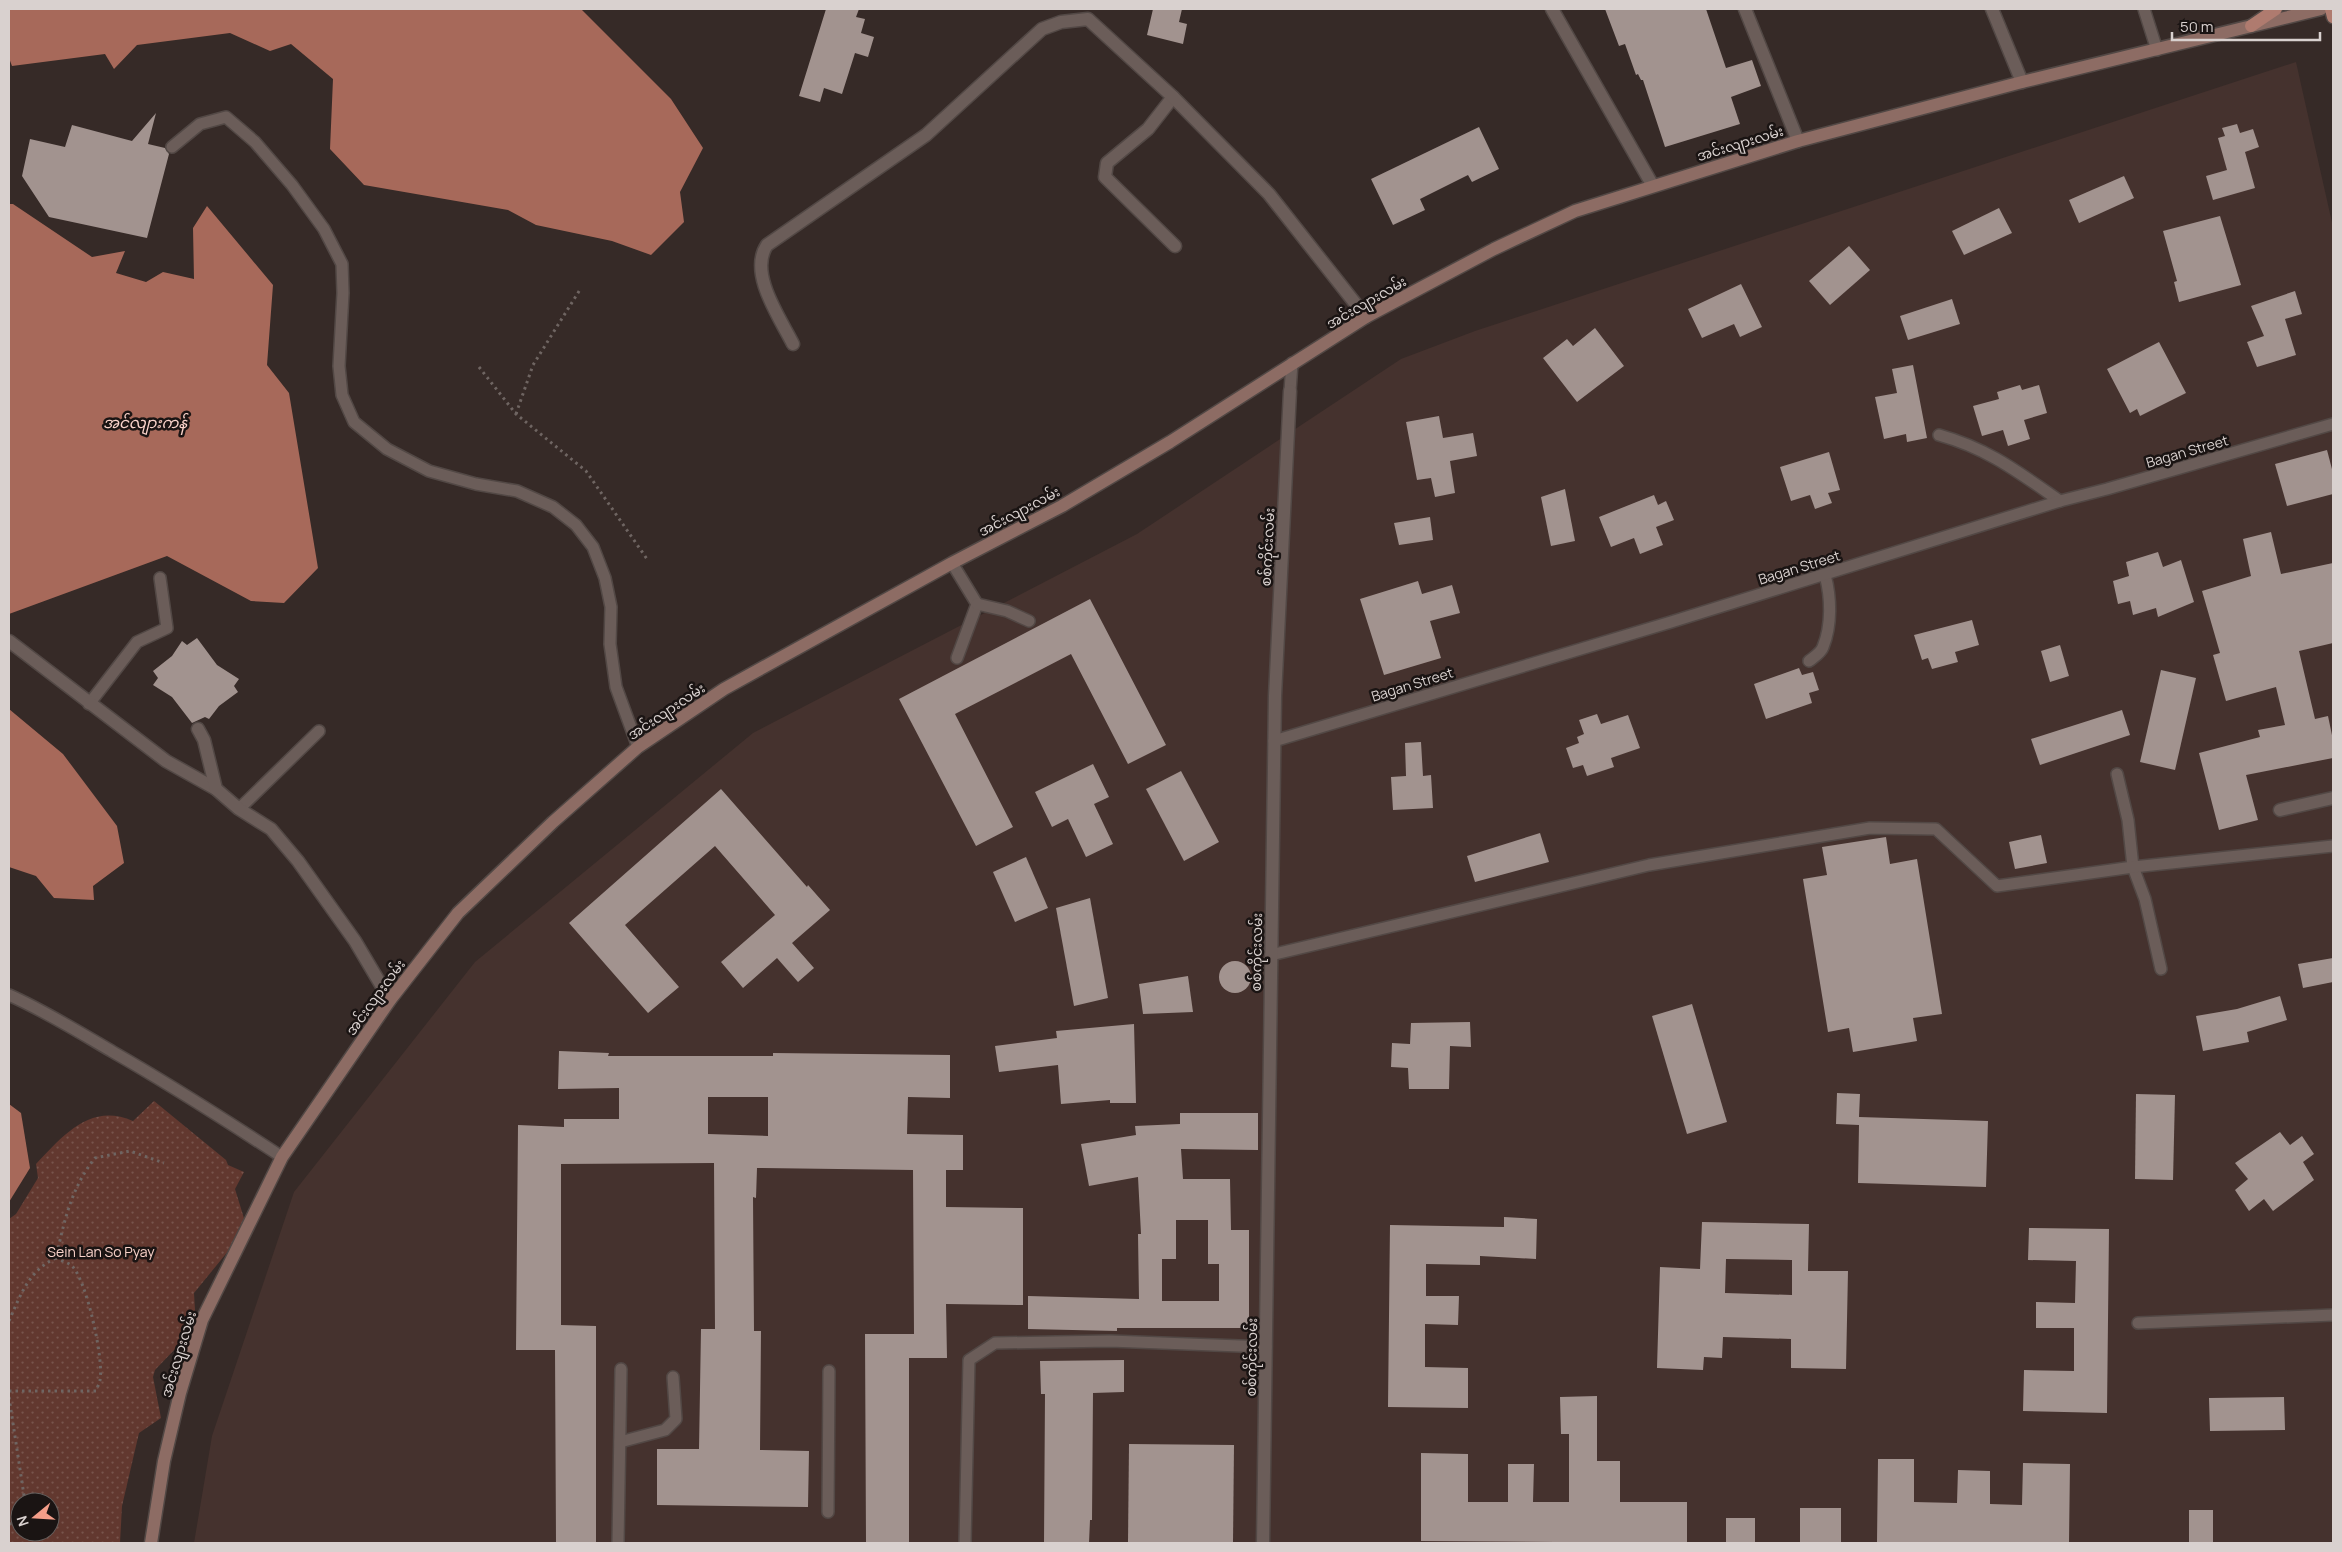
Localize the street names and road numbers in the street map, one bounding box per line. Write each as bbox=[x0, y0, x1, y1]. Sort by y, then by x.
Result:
street label: အင်းလျားလမ်း bbox=[1694, 121, 1786, 168]
street label: အင်းလျားလမ်း bbox=[1322, 271, 1411, 335]
street label: Bagan Street bbox=[2144, 430, 2231, 472]
street label: အင်းလျားလမ်း bbox=[975, 482, 1064, 543]
street label: စစ်ကိုင်းလမ်း bbox=[1255, 507, 1282, 587]
street label: Bagan Street bbox=[1756, 545, 1843, 588]
street label: Bagan Street bbox=[1369, 662, 1456, 705]
street label: အင်းလျားလမ်း bbox=[624, 678, 710, 746]
street label: စစ်ကိုင်းလမ်း bbox=[1246, 913, 1269, 992]
street label: အင်းလျားလမ်း bbox=[341, 955, 411, 1041]
street label: အင်းလျားလမ်း bbox=[156, 1308, 203, 1400]
street label: စစ်ကိုင်းလမ်း bbox=[1241, 1318, 1264, 1397]

